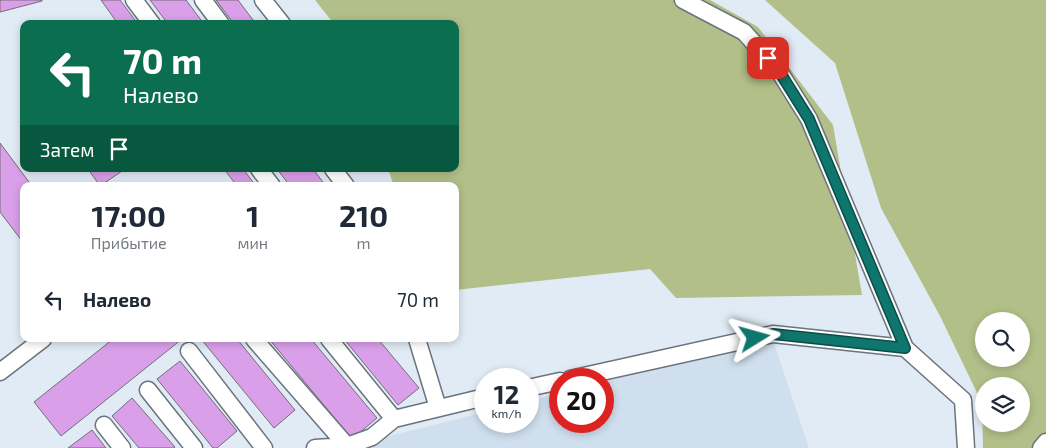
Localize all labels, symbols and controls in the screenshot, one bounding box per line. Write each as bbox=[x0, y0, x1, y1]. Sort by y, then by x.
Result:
pin bbox=[747, 37, 789, 79]
text: 70 m bbox=[123, 39, 202, 81]
icon: left bbox=[40, 40, 105, 105]
icon: arrive bbox=[754, 44, 782, 72]
text: Налево bbox=[123, 81, 199, 107]
icon: arrive bbox=[105, 135, 133, 163]
text: Затем bbox=[40, 138, 95, 161]
text: 17:00 bbox=[92, 197, 166, 233]
text: 1 bbox=[246, 197, 259, 233]
text: 210 bbox=[339, 197, 388, 233]
text: Прибытие bbox=[91, 233, 167, 252]
text: мин bbox=[238, 233, 268, 252]
text: m bbox=[357, 233, 371, 252]
icon: left bbox=[40, 286, 68, 314]
text: Налево bbox=[83, 288, 151, 311]
text: 70 m bbox=[397, 288, 439, 311]
position arrow bbox=[728, 311, 780, 363]
map controls bbox=[975, 312, 1030, 432]
button: search bbox=[975, 312, 1030, 367]
speed limit sign: 20 bbox=[549, 368, 614, 433]
button: layers bbox=[975, 377, 1030, 432]
text: 12 bbox=[494, 379, 519, 409]
text: km/h bbox=[492, 406, 521, 420]

